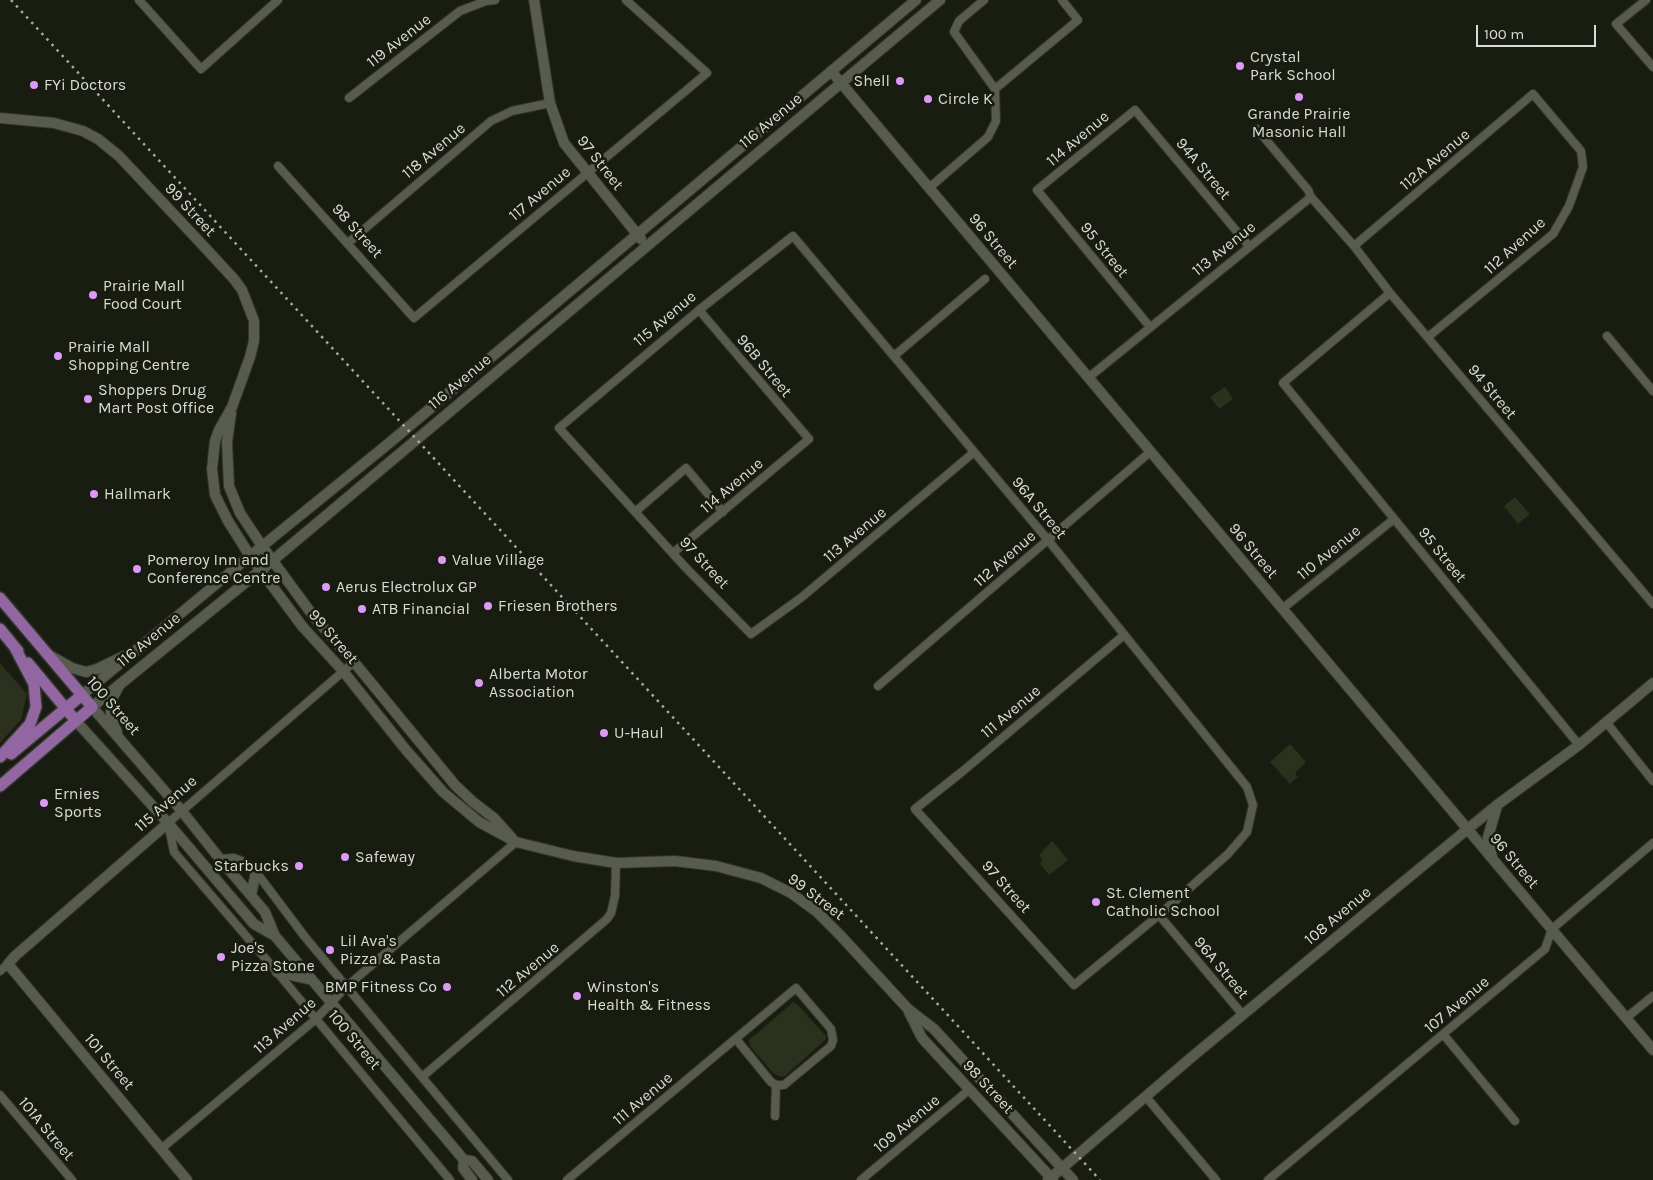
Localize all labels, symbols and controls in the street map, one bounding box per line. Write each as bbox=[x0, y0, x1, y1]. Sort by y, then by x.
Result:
street label: 119 Avenue bbox=[363, 10, 435, 72]
scale bar bbox=[1478, 15, 1598, 47]
text: 100 m bbox=[1484, 25, 1524, 43]
place label: Crystal Park School bbox=[1250, 47, 1336, 85]
marker: Crystal Park School bbox=[1234, 60, 1246, 72]
place label: Shell bbox=[853, 71, 890, 91]
place label: FYi Doctors bbox=[44, 75, 126, 95]
marker: Shell bbox=[894, 75, 906, 87]
marker: FYi Doctors bbox=[28, 79, 40, 91]
street label: 116 Avenue bbox=[736, 89, 806, 153]
place label: Circle K bbox=[938, 89, 993, 109]
marker: Grande Prairie Masonic Hall bbox=[1293, 91, 1305, 103]
marker: Circle K bbox=[922, 93, 934, 105]
place label: Grande Prairie Masonic Hall bbox=[1247, 104, 1351, 142]
street label: 114 Avenue bbox=[1043, 107, 1113, 171]
street label: 118 Avenue bbox=[398, 119, 470, 183]
street label: 112A Avenue bbox=[1396, 125, 1474, 195]
street label: 97 Street bbox=[573, 132, 627, 194]
street label: 94A Street bbox=[1172, 134, 1234, 204]
street label: 117 Avenue bbox=[505, 163, 575, 225]
street label: 99 Street bbox=[160, 179, 220, 241]
street label: 98 Street bbox=[328, 200, 386, 262]
street label: 96 Street bbox=[964, 209, 1022, 273]
street label: 112 Avenue bbox=[1480, 213, 1550, 279]
street label: 113 Avenue bbox=[1188, 217, 1260, 281]
street label: 95 Street bbox=[1076, 218, 1132, 282]
place label: Prairie Mall Food Court bbox=[103, 276, 185, 314]
street label: 115 Avenue bbox=[630, 287, 700, 351]
marker: Prairie Mall Food Court bbox=[87, 289, 99, 301]
street label: 96B Street bbox=[732, 331, 796, 401]
place label: Prairie Mall Shopping Centre bbox=[68, 337, 190, 375]
marker: Prairie Mall Shopping Centre bbox=[52, 350, 64, 362]
street label: 116 Avenue bbox=[425, 350, 495, 414]
street label: 94 Street bbox=[1463, 361, 1521, 423]
place label: Shoppers Drug Mart Post Office bbox=[98, 380, 214, 418]
marker: Shoppers Drug Mart Post Office bbox=[82, 393, 94, 405]
street label: 114 Avenue bbox=[697, 454, 767, 518]
street label: 96A Street bbox=[1007, 473, 1071, 543]
place label: Hallmark bbox=[104, 484, 171, 504]
marker: Hallmark bbox=[88, 488, 100, 500]
street label: 113 Avenue bbox=[820, 503, 890, 567]
street label: 96 Street bbox=[1224, 519, 1282, 583]
street label: 110 Avenue bbox=[1293, 521, 1365, 585]
street label: 95 Street bbox=[1414, 523, 1470, 587]
street label: 112 Avenue bbox=[970, 527, 1040, 591]
street label: 97 Street bbox=[675, 533, 733, 593]
place label: Pomeroy Inn and Conference Centre bbox=[147, 550, 281, 588]
place label: Value Village bbox=[452, 550, 544, 570]
marker: Value Village bbox=[436, 554, 448, 566]
marker: Pomeroy Inn and Conference Centre bbox=[131, 563, 143, 575]
place label: Aerus Electrolux GP bbox=[336, 577, 477, 597]
marker: Aerus Electrolux GP bbox=[320, 581, 332, 593]
place label: Friesen Brothers bbox=[498, 596, 618, 616]
place label: ATB Financial bbox=[372, 599, 470, 619]
marker: Friesen Brothers bbox=[482, 600, 494, 612]
marker: ATB Financial bbox=[356, 603, 368, 615]
street label: 99 Street bbox=[304, 606, 362, 668]
street label: 116 Avenue bbox=[113, 609, 185, 671]
place label: Alberta Motor Association bbox=[489, 664, 588, 702]
street label: 100 Street bbox=[82, 673, 144, 739]
marker: Alberta Motor Association bbox=[473, 677, 485, 689]
street label: 111 Avenue bbox=[977, 681, 1045, 743]
place label: U-Haul bbox=[614, 723, 664, 743]
marker: U-Haul bbox=[598, 727, 610, 739]
street label: 115 Avenue bbox=[131, 772, 201, 836]
place label: Ernies Sports bbox=[54, 784, 102, 822]
marker: Ernies Sports bbox=[38, 797, 50, 809]
street label: 96 Street bbox=[1485, 829, 1543, 893]
place label: Safeway bbox=[355, 847, 415, 867]
marker: Safeway bbox=[339, 851, 351, 863]
place label: Starbucks bbox=[214, 856, 289, 876]
street label: 97 Street bbox=[977, 857, 1035, 917]
marker: Starbucks bbox=[293, 860, 305, 872]
street label: 99 Street bbox=[784, 869, 848, 925]
place label: St. Clement Catholic School bbox=[1106, 883, 1220, 921]
street label: 108 Avenue bbox=[1301, 883, 1375, 949]
marker: St. Clement Catholic School bbox=[1090, 896, 1102, 908]
place label: Lil Ava's Pizza & Pasta bbox=[340, 931, 441, 969]
street label: 96A Street bbox=[1189, 933, 1253, 1003]
place label: Joe's Pizza Stone bbox=[231, 938, 315, 976]
street label: 112 Avenue bbox=[493, 938, 563, 1002]
marker: Lil Ava's Pizza & Pasta bbox=[324, 944, 336, 956]
marker: Joe's Pizza Stone bbox=[215, 951, 227, 963]
street label: 107 Avenue bbox=[1421, 972, 1493, 1038]
place label: BMP Fitness Co bbox=[325, 977, 437, 997]
place label: Winston's Health & Fitness bbox=[587, 977, 711, 1015]
marker: BMP Fitness Co bbox=[441, 981, 453, 993]
marker: Winston's Health & Fitness bbox=[571, 990, 583, 1002]
street label: 113 Avenue bbox=[250, 994, 320, 1058]
street label: 100 Street bbox=[324, 1006, 384, 1074]
street label: 101 Street bbox=[80, 1030, 138, 1094]
street label: 98 Street bbox=[958, 1056, 1018, 1118]
street label: 111 Avenue bbox=[609, 1068, 677, 1130]
street label: 109 Avenue bbox=[870, 1091, 944, 1157]
street label: 101A Street bbox=[14, 1093, 78, 1165]

